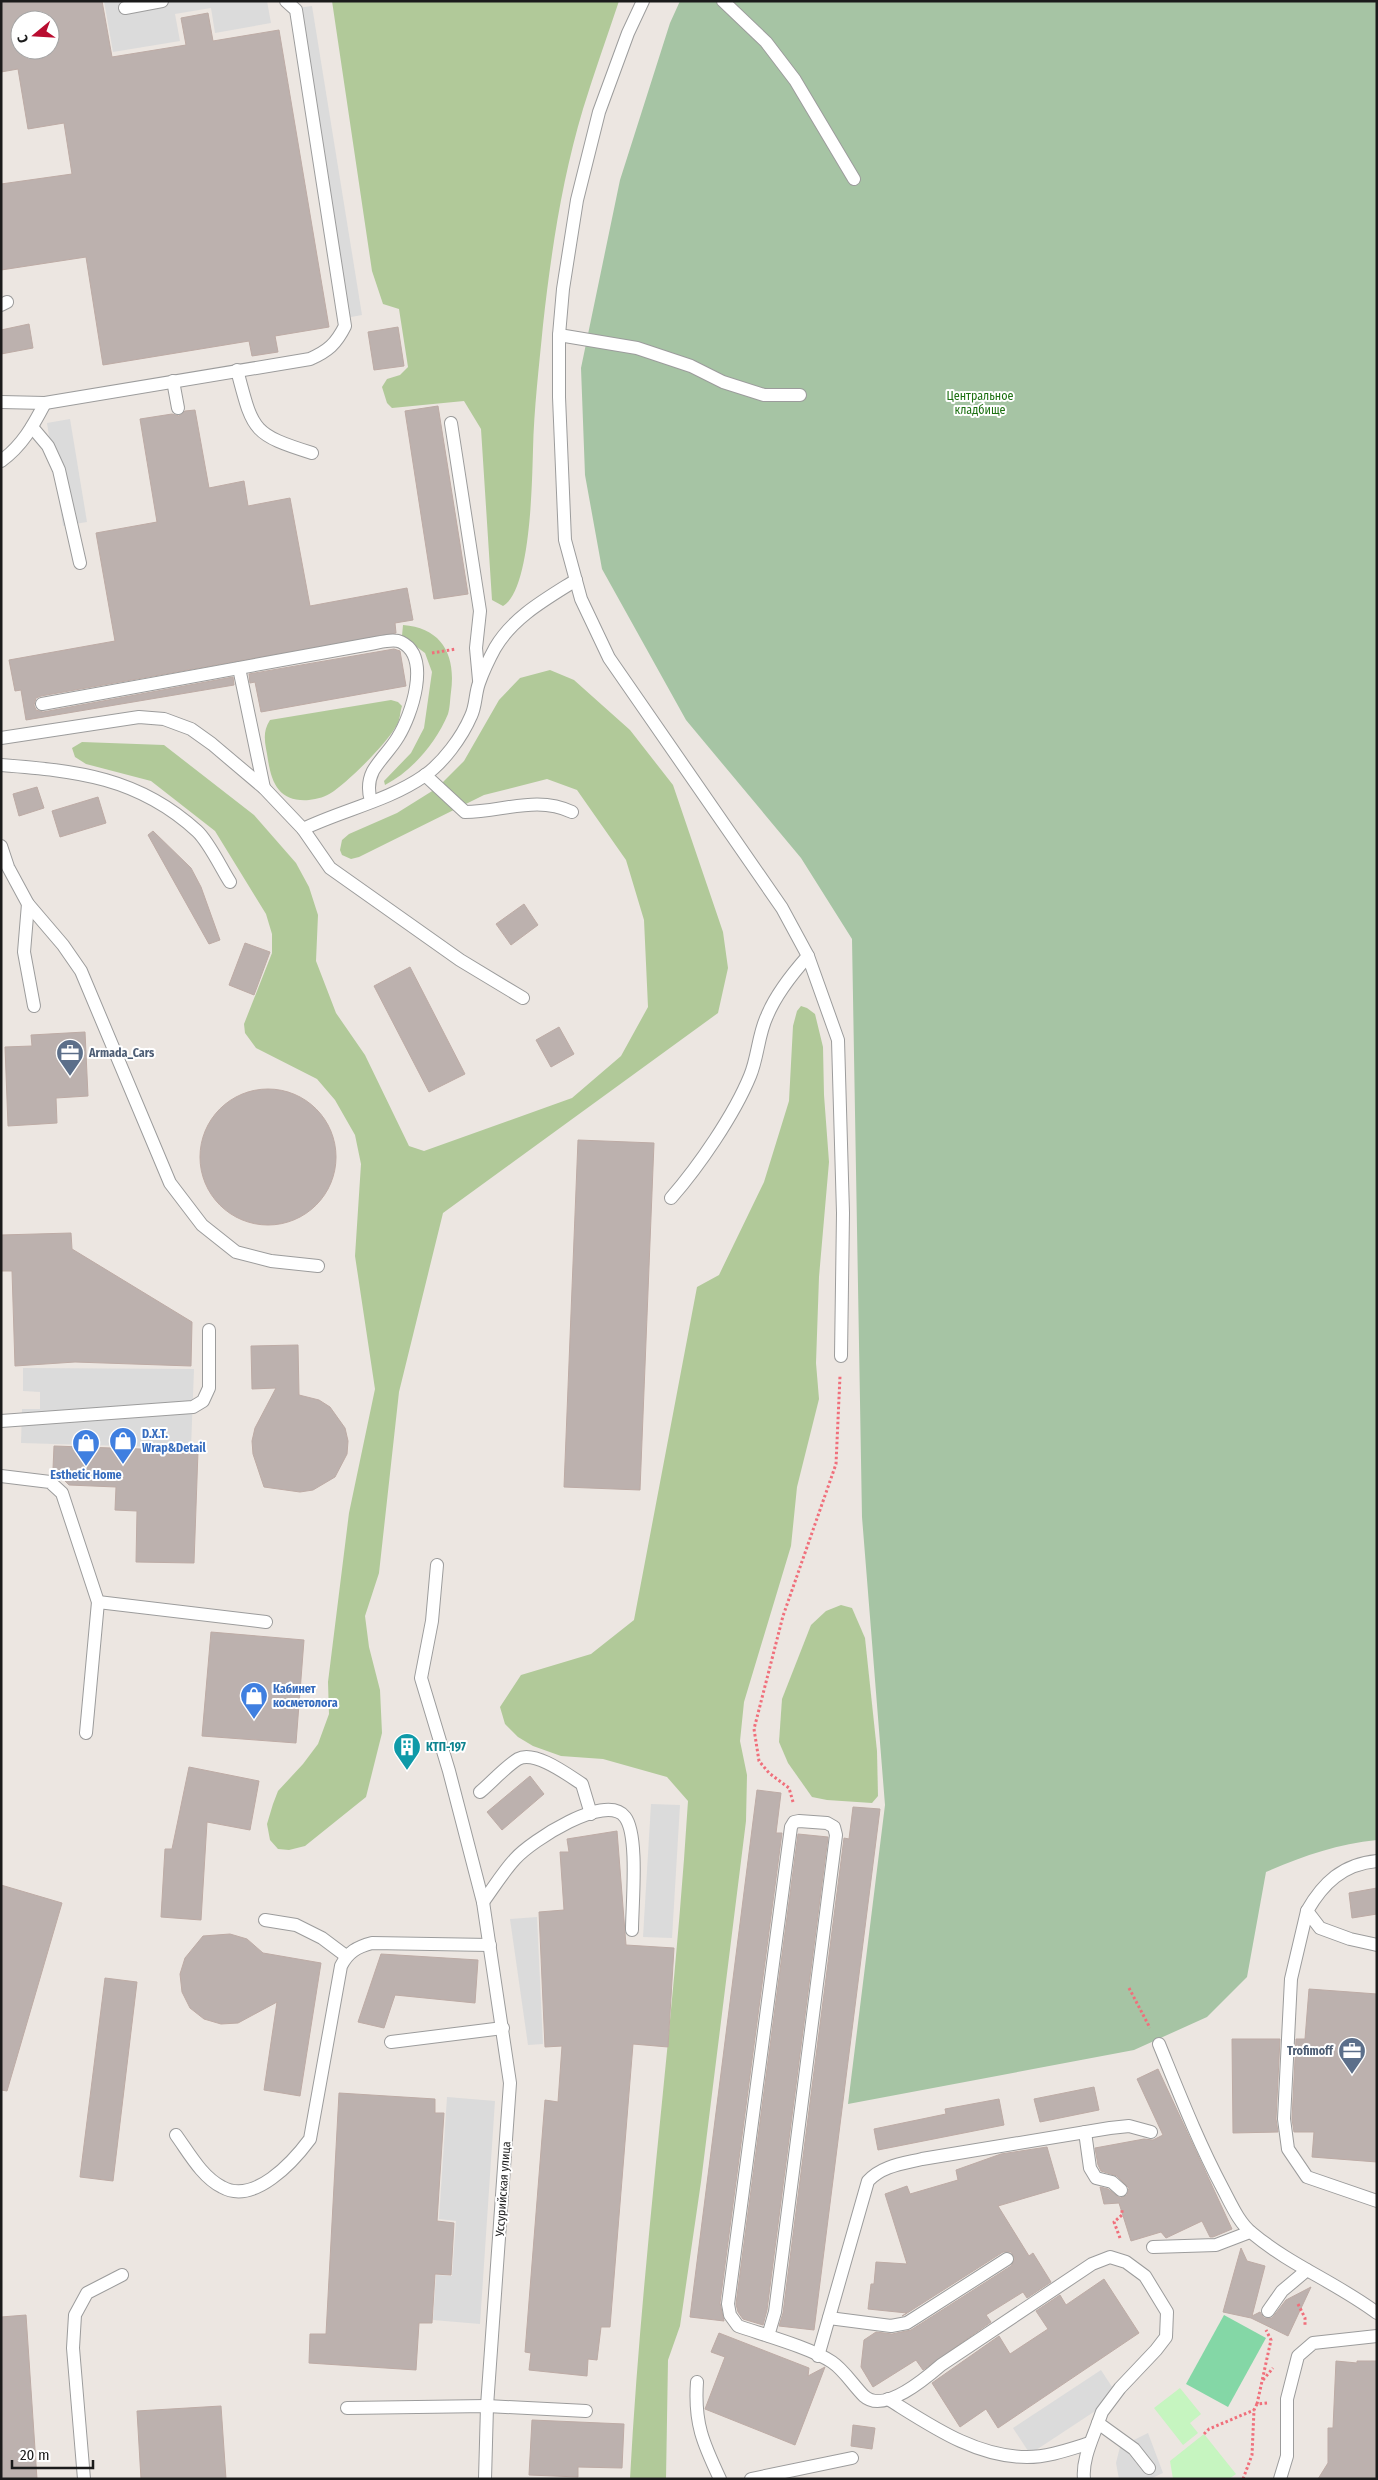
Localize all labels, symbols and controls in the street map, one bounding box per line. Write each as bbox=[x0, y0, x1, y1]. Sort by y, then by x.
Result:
north arrow bbox=[10, 10, 60, 60]
text: С bbox=[14, 32, 32, 45]
park label: Центральное кладбище bbox=[947, 389, 1014, 417]
office icon: Armada_Cars bbox=[55, 1038, 85, 1077]
place label: Armada_Cars bbox=[88, 1046, 155, 1060]
shop icon: D.X.T. Wrap&Detail bbox=[108, 1426, 138, 1465]
place label: D.X.T. Wrap&Detail bbox=[142, 1427, 206, 1455]
shop icon: Esthetic Home bbox=[71, 1428, 101, 1467]
place label: Esthetic Home bbox=[50, 1468, 122, 1482]
shop icon: Кабинет косметолога bbox=[239, 1681, 269, 1720]
place label: Кабинет косметолога bbox=[273, 1682, 338, 1710]
building icon: КТП-197 bbox=[392, 1732, 422, 1771]
place label: КТП-197 bbox=[426, 1740, 466, 1754]
office icon: Trofimoff bbox=[1337, 2036, 1367, 2075]
place label: Trofimoff bbox=[1287, 2044, 1334, 2058]
street label: Уссурийская улица bbox=[493, 2141, 513, 2238]
scale bar bbox=[12, 2438, 94, 2470]
text: 20 m bbox=[20, 2446, 50, 2464]

